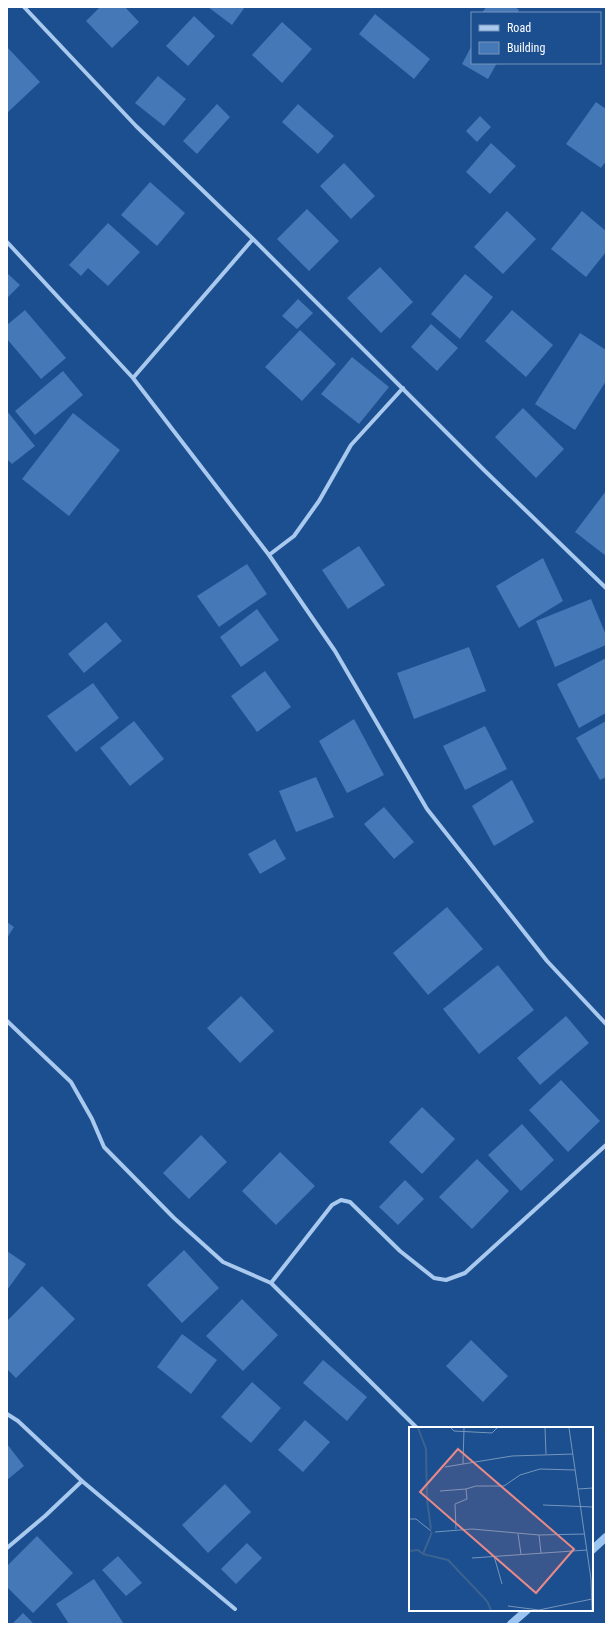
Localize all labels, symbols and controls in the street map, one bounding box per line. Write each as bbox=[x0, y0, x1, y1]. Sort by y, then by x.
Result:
legend bbox=[471, 12, 601, 64]
text: Road bbox=[507, 21, 531, 35]
text: Building bbox=[507, 41, 545, 55]
inset map bbox=[409, 1427, 593, 1611]

